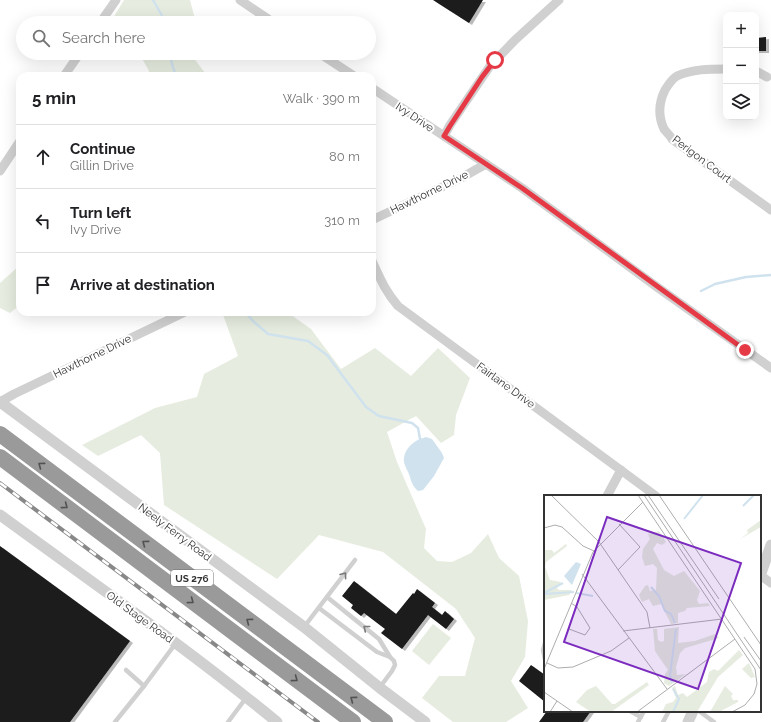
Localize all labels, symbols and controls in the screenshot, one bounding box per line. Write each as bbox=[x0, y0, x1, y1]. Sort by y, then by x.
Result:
map controls bbox=[723, 12, 759, 120]
button: + bbox=[723, 12, 759, 48]
search box bbox=[16, 16, 376, 60]
icon: search bbox=[30, 27, 52, 49]
text: Search here bbox=[62, 29, 145, 47]
button: − bbox=[723, 48, 759, 84]
route start bbox=[486, 51, 504, 69]
button: layers bbox=[723, 84, 759, 120]
text: 5 min bbox=[32, 88, 76, 108]
text: Walk · 390 m bbox=[283, 91, 360, 106]
street label: Ivy Drive bbox=[393, 100, 437, 135]
street label: Perigon Court bbox=[670, 133, 734, 186]
text: Continue bbox=[70, 140, 135, 158]
icon: ahead bbox=[32, 146, 54, 168]
text: 80 m bbox=[329, 149, 360, 164]
text: Gillin Drive bbox=[70, 158, 134, 173]
street label: Hawthorne Drive bbox=[388, 168, 471, 217]
text: Turn left bbox=[70, 204, 131, 222]
icon: left bbox=[32, 210, 54, 232]
text: 310 m bbox=[324, 213, 360, 228]
text: Ivy Drive bbox=[70, 222, 121, 237]
icon: arrive bbox=[32, 274, 54, 296]
text: Arrive at destination bbox=[70, 276, 215, 294]
street label: Hawthorne Drive bbox=[51, 332, 134, 381]
route end bbox=[736, 341, 754, 359]
street label: Fairlane Drive bbox=[474, 360, 538, 411]
one-way arrow bbox=[39, 462, 46, 469]
inset map bbox=[544, 495, 761, 712]
one-way arrow bbox=[60, 501, 67, 508]
street label: Neely Ferry Road bbox=[136, 501, 214, 564]
one-way arrow bbox=[143, 540, 150, 547]
road number: US 276 bbox=[171, 570, 213, 586]
one-way arrow bbox=[339, 573, 346, 580]
street label: Old Stage Road bbox=[104, 589, 176, 646]
one-way arrow bbox=[187, 596, 194, 603]
one-way arrow bbox=[247, 618, 254, 625]
one-way arrow bbox=[363, 626, 370, 633]
one-way arrow bbox=[291, 674, 298, 681]
one-way arrow bbox=[351, 696, 358, 703]

